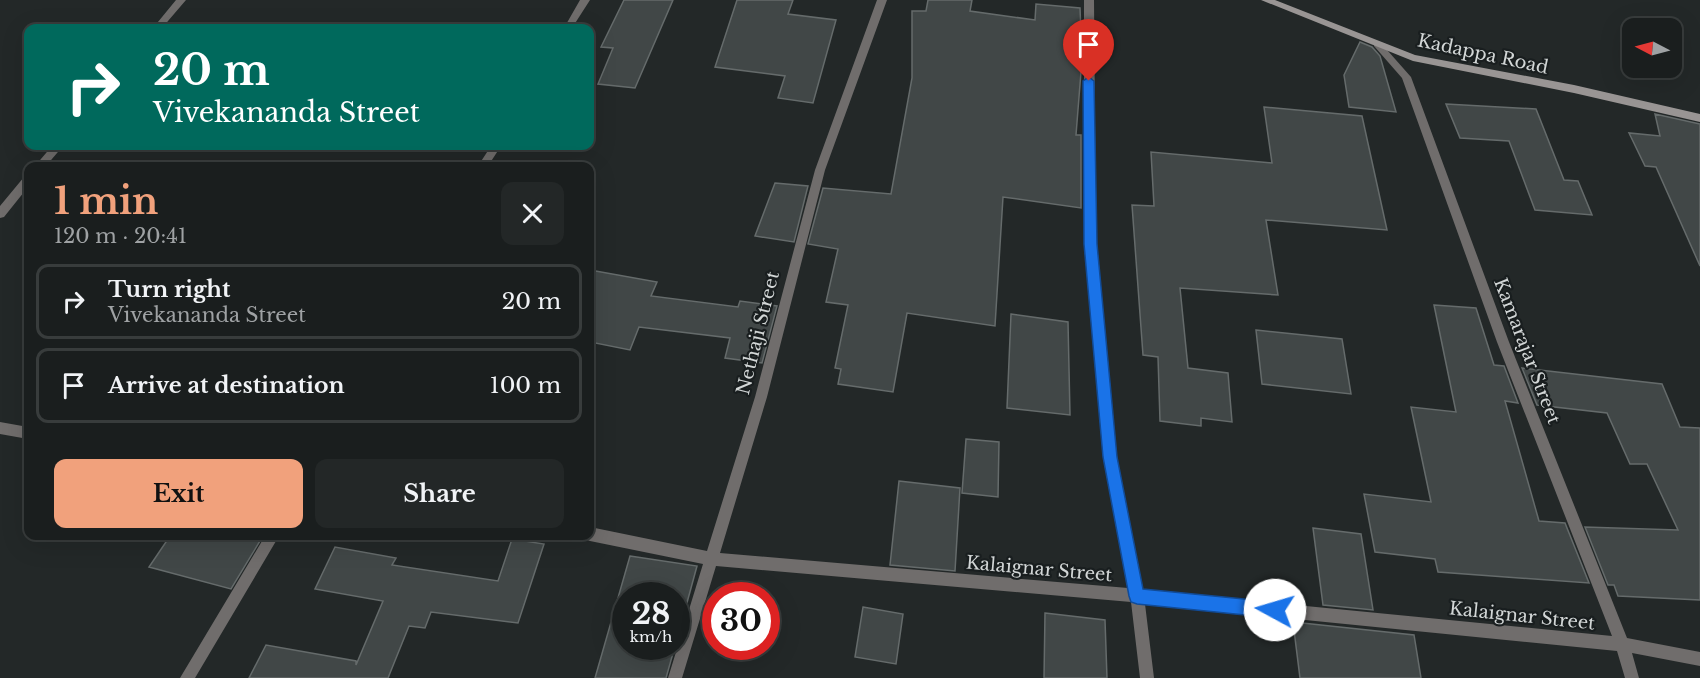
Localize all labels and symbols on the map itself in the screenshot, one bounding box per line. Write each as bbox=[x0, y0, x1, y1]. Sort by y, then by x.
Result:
north arrow bbox=[1622, 18, 1682, 78]
pin bbox=[1063, 19, 1114, 81]
street label: Kadappa Road bbox=[1415, 29, 1551, 79]
street label: Nethaji Street bbox=[732, 269, 784, 397]
street label: Kamarajar Street bbox=[1489, 275, 1565, 427]
street label: Kalaignar Street bbox=[965, 552, 1113, 586]
position arrow bbox=[1243, 578, 1307, 642]
speed limit sign: 30 bbox=[702, 582, 780, 660]
street label: Kalaignar Street bbox=[1448, 597, 1596, 635]

